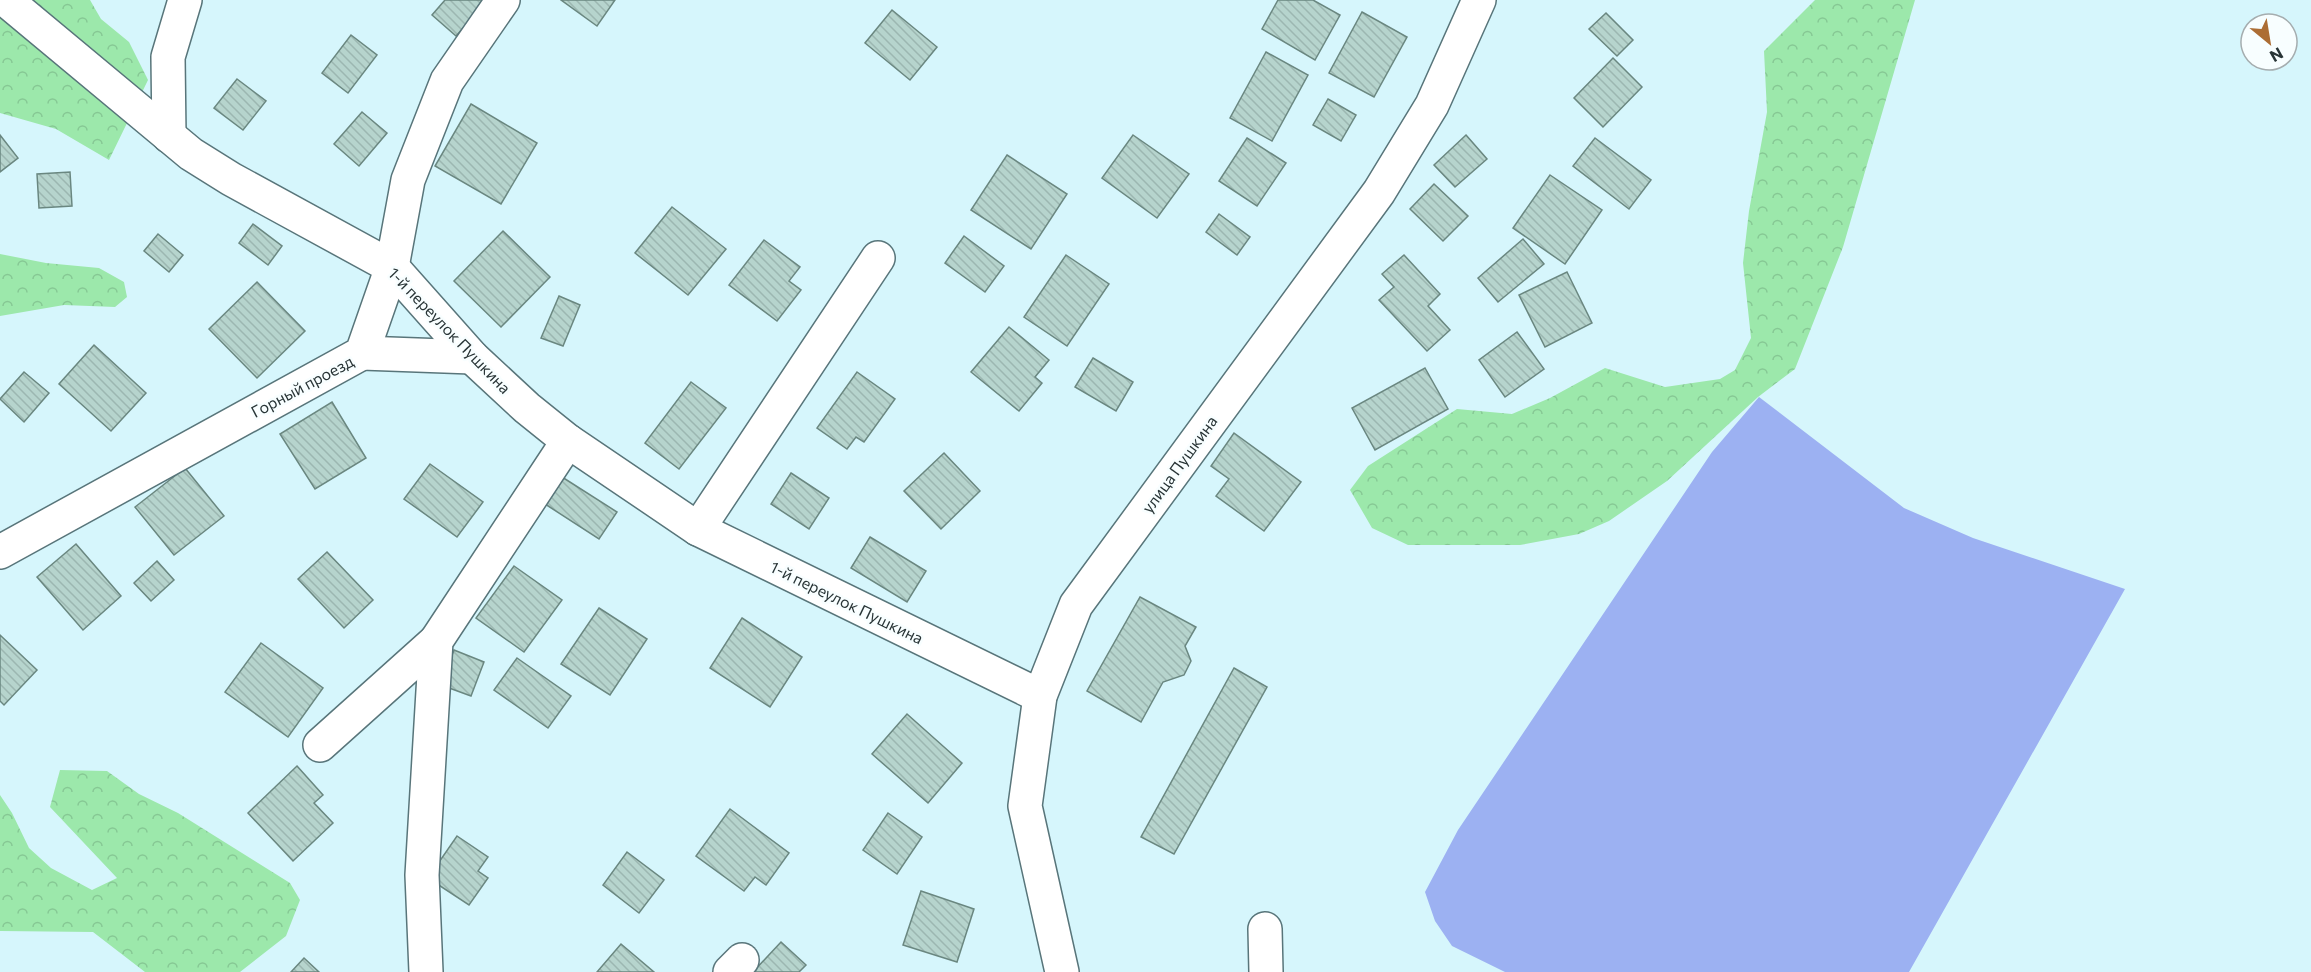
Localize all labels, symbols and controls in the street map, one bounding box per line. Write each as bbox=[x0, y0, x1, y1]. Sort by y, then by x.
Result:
north arrow bbox=[2239, 12, 2299, 72]
text: N bbox=[2267, 44, 2287, 67]
street label: 1-й переулок Пушкина bbox=[385, 263, 515, 397]
street label: Горный проезд bbox=[248, 351, 357, 421]
street label: улица Пушкина bbox=[1137, 412, 1221, 516]
street label: 1-й переулок Пушкина bbox=[767, 557, 927, 647]

